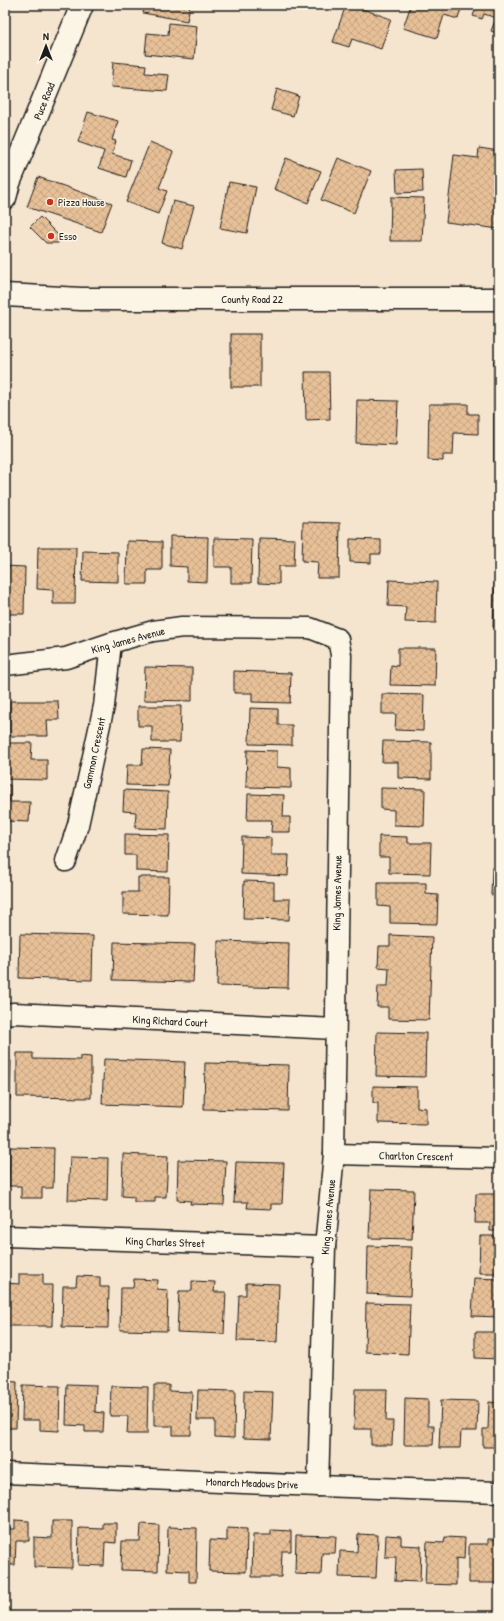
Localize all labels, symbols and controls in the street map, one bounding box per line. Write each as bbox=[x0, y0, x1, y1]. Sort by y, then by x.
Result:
north arrow bbox=[26, 26, 66, 66]
text: N bbox=[43, 29, 49, 43]
street label: Puce Road bbox=[30, 80, 58, 122]
place label: Pizza House bbox=[58, 195, 105, 209]
marker: Pizza House bbox=[45, 197, 55, 207]
place label: Esso bbox=[59, 229, 77, 243]
marker: Esso bbox=[46, 231, 56, 241]
street label: County Road 22 bbox=[221, 292, 283, 306]
street label: King James Avenue bbox=[90, 623, 167, 657]
street label: Gammon Crescent bbox=[80, 716, 108, 790]
street label: King James Avenue bbox=[329, 855, 345, 931]
street label: King Richard Court bbox=[132, 1012, 208, 1030]
street label: Charlton Crescent bbox=[379, 1148, 453, 1164]
street label: King James Avenue bbox=[318, 1178, 338, 1255]
street label: King Charles Street bbox=[125, 1234, 205, 1250]
street label: Monarch Meadows Drive bbox=[206, 1474, 299, 1492]

